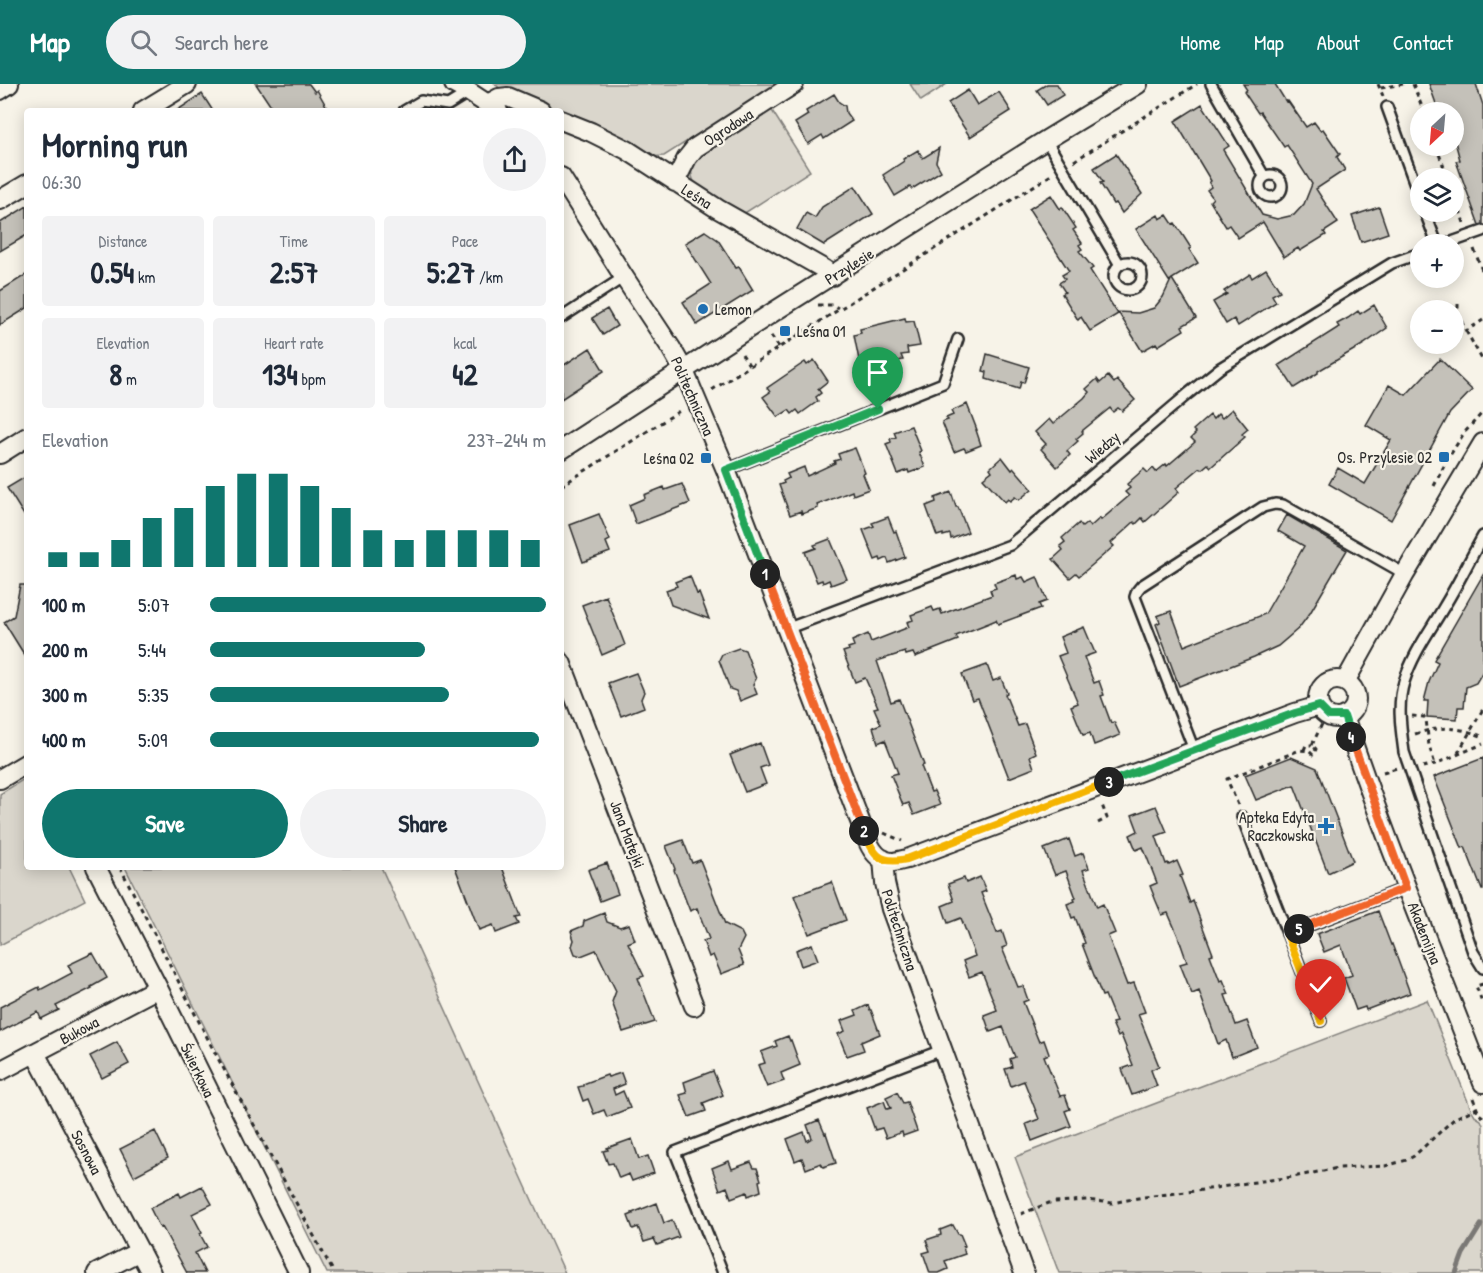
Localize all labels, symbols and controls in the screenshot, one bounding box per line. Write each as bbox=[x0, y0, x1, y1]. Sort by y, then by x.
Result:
search box bbox=[106, 15, 526, 69]
text: Map bbox=[30, 23, 70, 61]
icon: search bbox=[127, 26, 160, 59]
text: Search here bbox=[175, 27, 269, 57]
text: Home bbox=[1180, 28, 1221, 57]
text: Map bbox=[1254, 28, 1284, 57]
text: About bbox=[1317, 28, 1360, 57]
text: Contact bbox=[1393, 28, 1453, 57]
north arrow bbox=[1410, 102, 1464, 156]
map controls bbox=[1410, 102, 1464, 354]
street label: Ogrodowa bbox=[699, 103, 757, 151]
text: Morning run bbox=[42, 123, 188, 167]
button: share bbox=[483, 128, 546, 191]
text: 06:30 bbox=[42, 168, 82, 195]
button: layers bbox=[1410, 168, 1464, 222]
street label: Leśna bbox=[678, 178, 716, 214]
text: Distance bbox=[99, 230, 147, 252]
text: Time bbox=[280, 230, 308, 252]
text: Pace bbox=[452, 230, 478, 252]
button: + bbox=[1410, 234, 1464, 288]
street label: Przylesie bbox=[820, 242, 878, 290]
text: 0.54 bbox=[90, 252, 134, 292]
text: 2:57 bbox=[270, 252, 318, 292]
text: 5:27 bbox=[427, 252, 475, 292]
text: km bbox=[134, 266, 156, 288]
text: /km bbox=[475, 266, 503, 288]
place label: Lemon bbox=[715, 298, 752, 320]
button: − bbox=[1410, 300, 1464, 354]
marker: Lemon bbox=[696, 302, 710, 316]
place label: Leśna 01 bbox=[797, 320, 846, 342]
marker: Leśna 01 bbox=[778, 324, 792, 338]
text: Elevation bbox=[96, 332, 150, 354]
text: Heart rate bbox=[264, 332, 324, 354]
text: kcal bbox=[453, 332, 477, 354]
pin bbox=[852, 347, 903, 409]
street label: Politechniczna bbox=[666, 353, 720, 439]
text: 8 bbox=[109, 354, 122, 394]
text: 134 bbox=[262, 354, 298, 394]
text: 42 bbox=[452, 354, 478, 394]
icon: arrive bbox=[861, 356, 894, 389]
text: m bbox=[122, 368, 137, 390]
text: bpm bbox=[298, 368, 326, 390]
text: Elevation bbox=[42, 426, 108, 453]
text: 237–244 m bbox=[467, 426, 546, 453]
street label: Wiedzy bbox=[1080, 426, 1124, 468]
place label: Os. Przylesie 02 bbox=[1337, 446, 1432, 468]
place label: Leśna 02 bbox=[644, 447, 695, 469]
marker: Os. Przylesie 02 bbox=[1437, 450, 1451, 464]
marker: Leśna 02 bbox=[699, 451, 713, 465]
pin: 1 bbox=[750, 559, 780, 589]
text: 1 bbox=[762, 563, 768, 585]
text: 100 m bbox=[42, 591, 85, 618]
text: 5:07 bbox=[138, 591, 170, 618]
text: 200 m bbox=[42, 636, 87, 663]
text: 5:44 bbox=[138, 636, 166, 663]
text: 300 m bbox=[42, 681, 87, 708]
text: 5:35 bbox=[138, 681, 169, 708]
pin: 4 bbox=[1336, 722, 1366, 752]
text: 400 m bbox=[42, 726, 86, 753]
text: 5:09 bbox=[138, 726, 167, 753]
text: 4 bbox=[1348, 726, 1354, 748]
pin: 3 bbox=[1094, 767, 1124, 797]
text: 3 bbox=[1105, 771, 1113, 793]
button: Save bbox=[42, 789, 288, 858]
button: Share bbox=[300, 789, 546, 858]
street label: Jana Matejki bbox=[605, 797, 651, 871]
place label: Apteka Edyta Raczkowska bbox=[1239, 806, 1314, 846]
pin: 2 bbox=[849, 816, 879, 846]
marker: Apteka Edyta Raczkowska bbox=[1319, 819, 1333, 833]
text: 2 bbox=[860, 820, 868, 842]
street label: Politechniczna bbox=[877, 887, 923, 973]
street label: Akademijna bbox=[1403, 899, 1447, 967]
pin: 5 bbox=[1284, 914, 1314, 944]
text: 5 bbox=[1296, 918, 1302, 940]
pin bbox=[1295, 959, 1346, 1021]
icon: check bbox=[1304, 968, 1337, 1001]
street label: Bukowa bbox=[56, 1011, 102, 1049]
street label: Świerkowa bbox=[175, 1039, 221, 1101]
street label: Sosnowa bbox=[66, 1126, 108, 1178]

